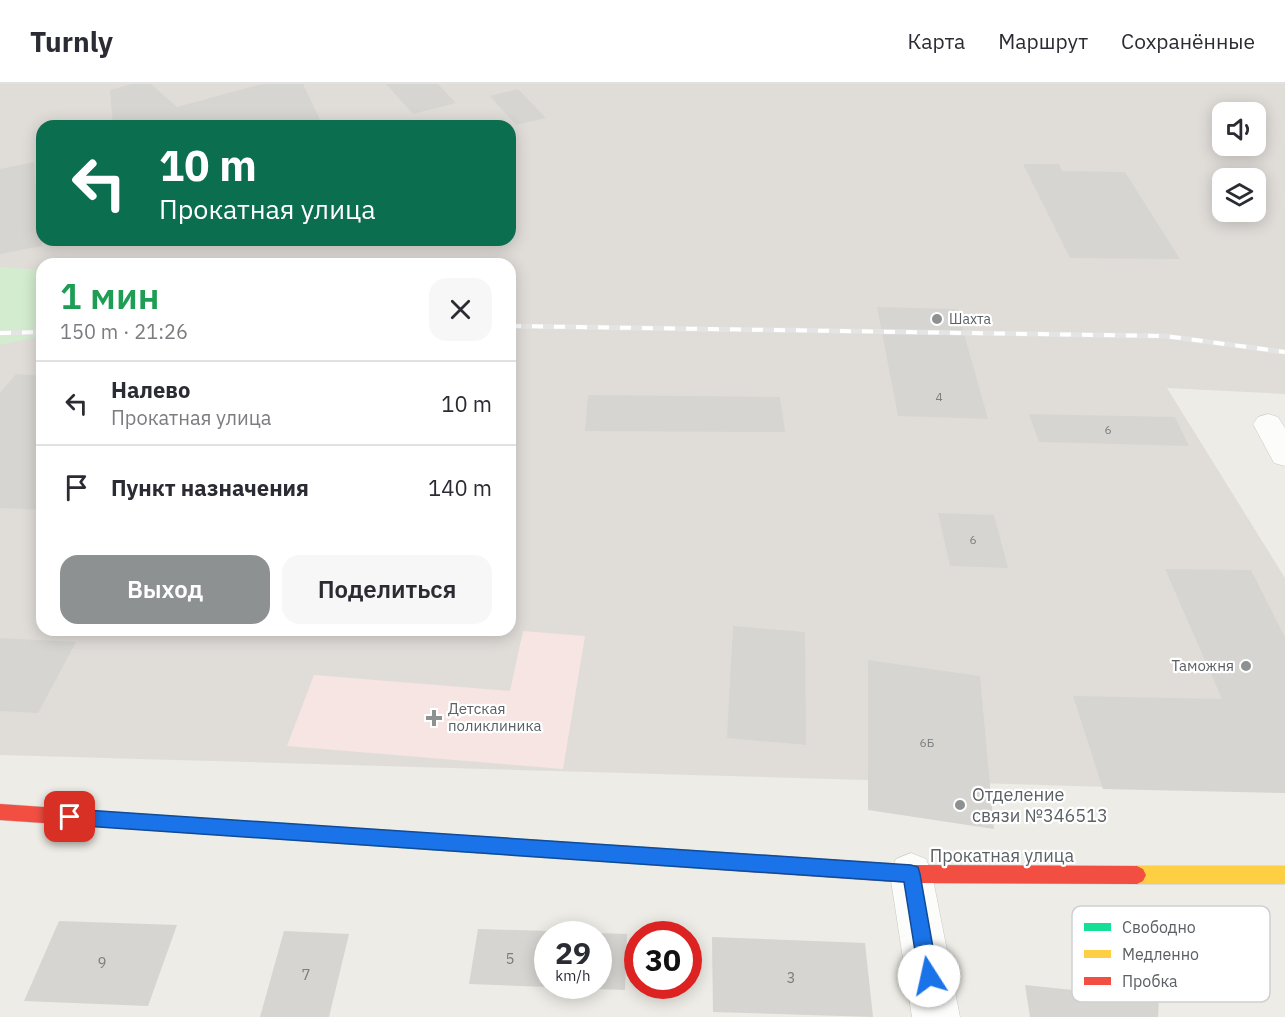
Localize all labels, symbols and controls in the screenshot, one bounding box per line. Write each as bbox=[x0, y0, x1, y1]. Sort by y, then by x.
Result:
text: Turnly bbox=[30, 23, 113, 60]
text: Карта bbox=[907, 27, 965, 55]
text: Маршрут bbox=[998, 27, 1088, 55]
text: Сохранённые bbox=[1121, 27, 1255, 55]
map controls bbox=[1212, 102, 1266, 222]
button: sound bbox=[1212, 102, 1266, 156]
text: 10 m bbox=[159, 138, 257, 193]
icon: left bbox=[60, 144, 138, 222]
button: layers bbox=[1212, 168, 1266, 222]
text: Прокатная улица bbox=[159, 191, 376, 226]
text: 1 мин bbox=[60, 272, 159, 319]
button: close bbox=[429, 278, 492, 341]
place label: Шахта bbox=[949, 310, 991, 328]
marker: Шахта bbox=[930, 312, 944, 326]
text: 150 m · 21:26 bbox=[60, 318, 188, 345]
text: Налево bbox=[111, 375, 190, 404]
icon: left bbox=[60, 387, 93, 420]
text: 10 m bbox=[441, 389, 492, 418]
house number: 4 bbox=[935, 389, 943, 404]
text: Прокатная улица bbox=[111, 404, 271, 431]
house number: 6 bbox=[1104, 422, 1112, 437]
icon: arrive bbox=[60, 471, 93, 504]
text: Пункт назначения bbox=[111, 473, 309, 502]
text: 140 m bbox=[428, 473, 492, 502]
house number: 6 bbox=[969, 532, 977, 547]
button: Выход bbox=[60, 555, 270, 624]
button: Поделиться bbox=[282, 555, 492, 624]
place label: Таможня bbox=[1171, 656, 1234, 675]
marker: Таможня bbox=[1239, 659, 1253, 673]
place label: Детская поликлиника bbox=[448, 699, 542, 735]
marker: Детская поликлиника bbox=[425, 709, 443, 727]
house number: 6Б bbox=[920, 735, 934, 750]
place label: Отделение связи №346513 bbox=[972, 783, 1108, 827]
pin bbox=[44, 791, 95, 842]
marker: Отделение связи №346513 bbox=[953, 798, 967, 812]
icon: arrive bbox=[53, 800, 86, 833]
street label: Прокатная улица bbox=[930, 844, 1075, 867]
legend bbox=[1072, 906, 1270, 1002]
text: Свободно bbox=[1122, 917, 1196, 937]
speed limit sign: 30 bbox=[624, 921, 702, 999]
text: 29 bbox=[555, 933, 591, 972]
position arrow bbox=[897, 944, 961, 1008]
text: Медленно bbox=[1122, 944, 1199, 964]
house number: 5 bbox=[505, 949, 515, 968]
house number: 9 bbox=[97, 953, 107, 972]
house number: 7 bbox=[301, 965, 311, 984]
text: km/h bbox=[555, 966, 591, 985]
house number: 3 bbox=[786, 968, 796, 987]
text: Пробка bbox=[1122, 971, 1178, 991]

